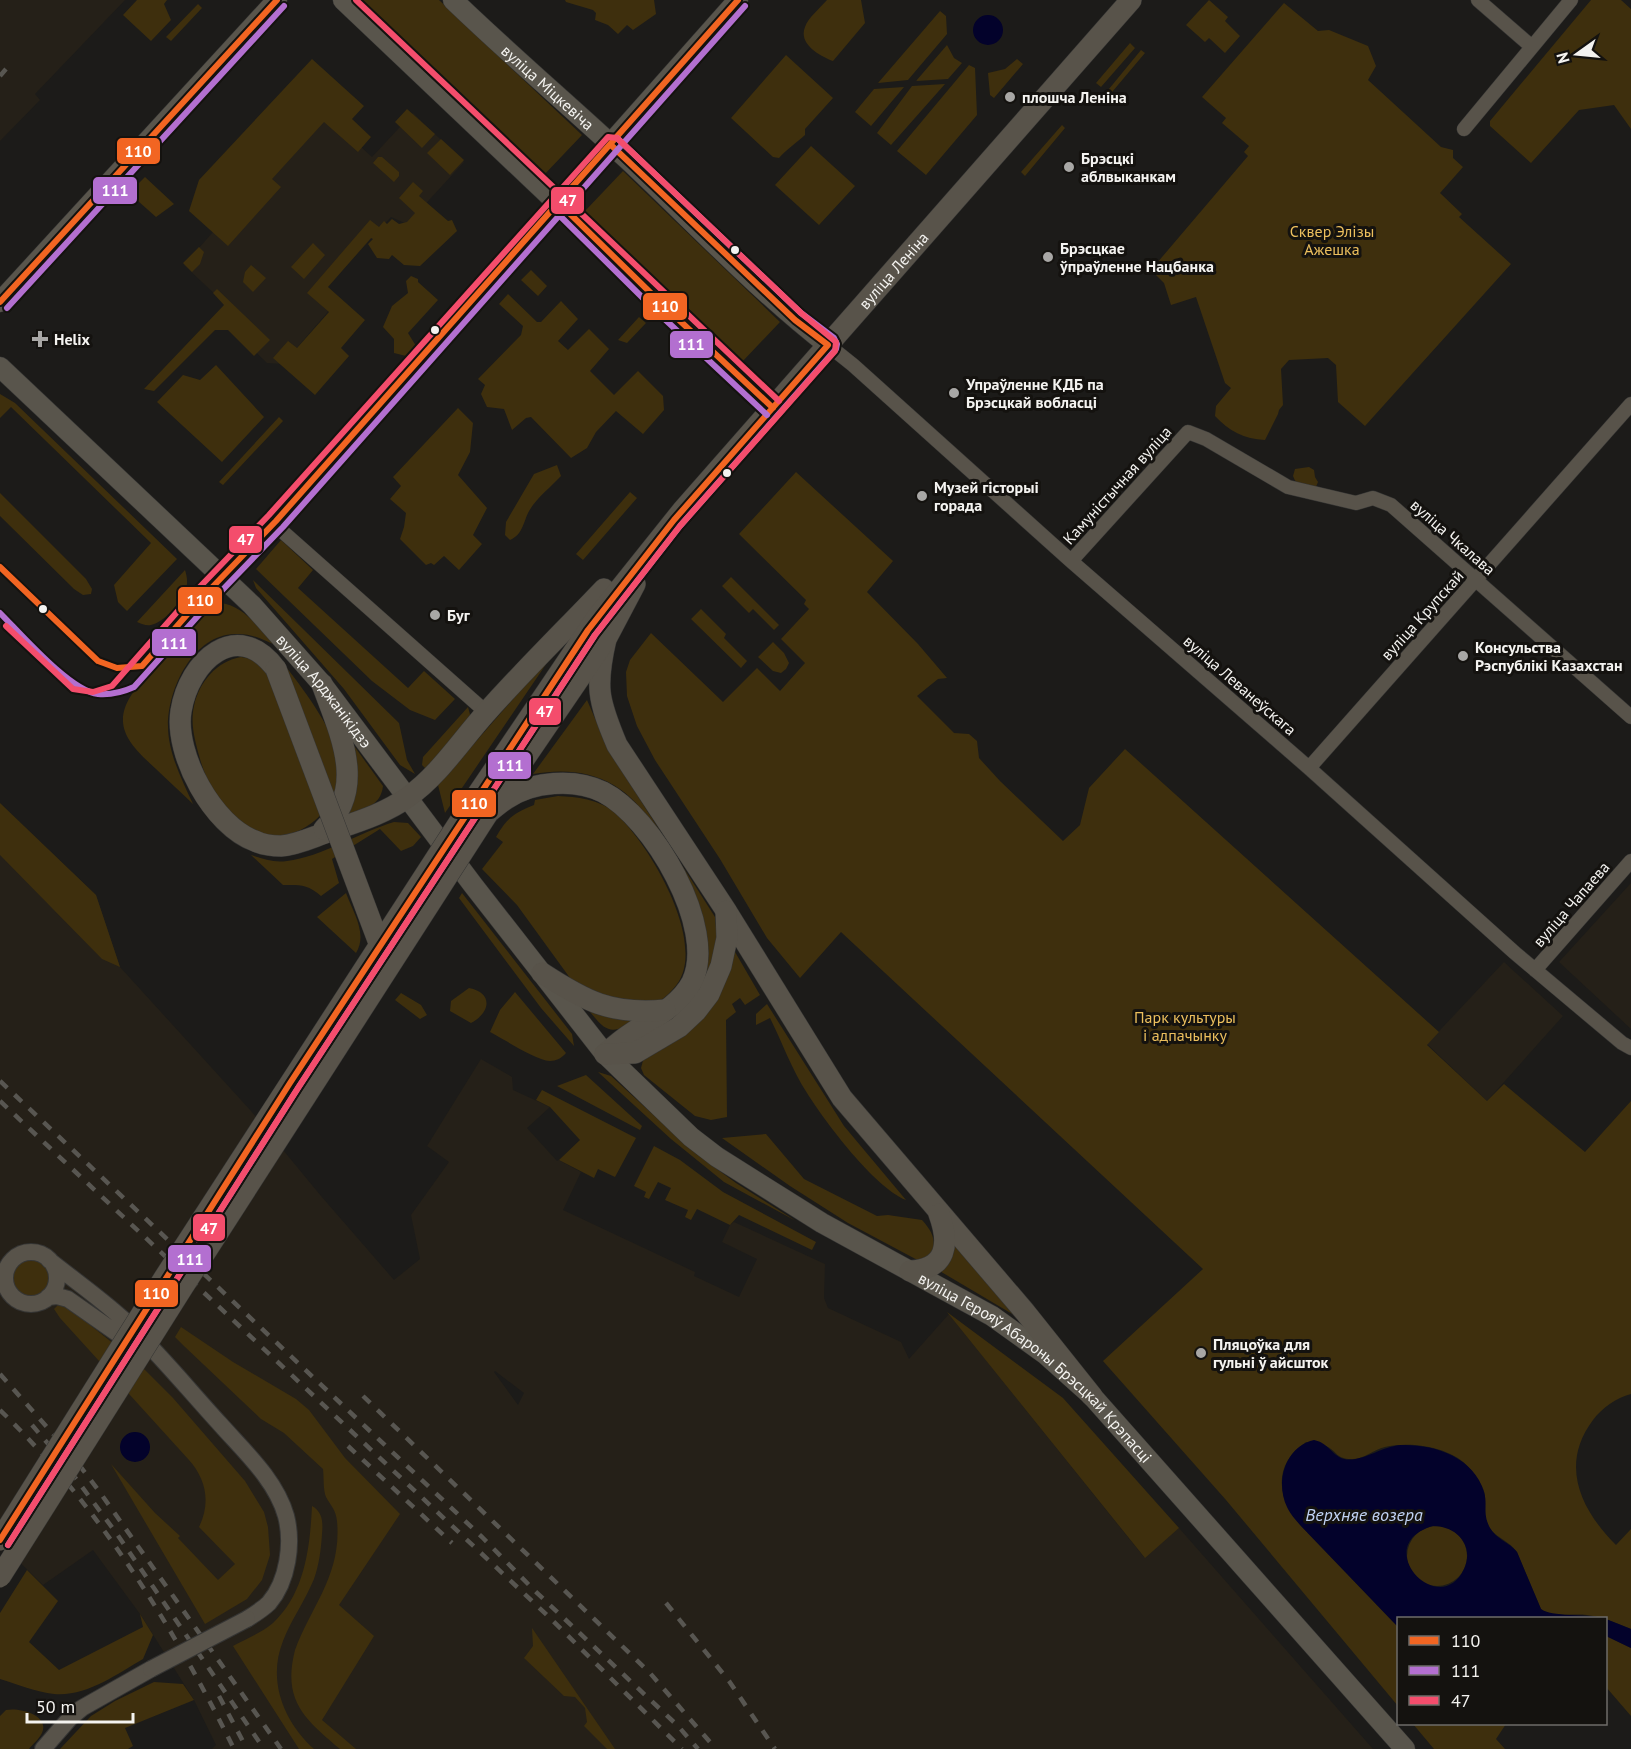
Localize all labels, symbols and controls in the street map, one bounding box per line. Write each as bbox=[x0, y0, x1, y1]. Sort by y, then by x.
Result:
north arrow bbox=[1547, 24, 1607, 84]
street label: вуліца Міцкевіча bbox=[497, 40, 598, 134]
text: N bbox=[1551, 50, 1574, 66]
place label: плошча Леніна bbox=[1022, 87, 1127, 107]
marker: плошча Леніна bbox=[1003, 90, 1017, 104]
line badge: 110 bbox=[116, 137, 161, 165]
text: 110 bbox=[124, 141, 152, 161]
place label: Брэсцкі аблвыканкам bbox=[1081, 148, 1176, 186]
marker: Брэсцкі аблвыканкам bbox=[1062, 160, 1076, 174]
line badge: 111 bbox=[92, 176, 138, 205]
text: 111 bbox=[101, 180, 129, 200]
line badge: 47 bbox=[550, 186, 585, 215]
text: 47 bbox=[559, 190, 577, 210]
park label: Сквер Элізы Ажешка bbox=[1290, 221, 1374, 259]
street label: вуліца Леніна bbox=[854, 228, 933, 313]
place label: Брэсцкае ўпраўленне Нацбанка bbox=[1059, 238, 1214, 276]
unlabelled marker bbox=[729, 244, 741, 256]
marker: Брэсцкае ўпраўленне Нацбанка bbox=[1041, 250, 1055, 264]
line badge: 110 bbox=[642, 292, 688, 321]
text: 110 bbox=[651, 296, 679, 316]
unlabelled marker bbox=[429, 324, 441, 336]
place label: Helix bbox=[54, 329, 91, 349]
marker: Helix bbox=[31, 330, 49, 348]
line badge: 111 bbox=[669, 330, 714, 359]
text: 111 bbox=[677, 334, 705, 354]
place label: Упраўленне КДБ па Брэсцкай вобласці bbox=[965, 374, 1104, 412]
marker: Упраўленне КДБ па Брэсцкай вобласці bbox=[947, 386, 961, 400]
street label: Камуністычная вуліца bbox=[1058, 422, 1176, 548]
unlabelled marker bbox=[721, 467, 733, 479]
place label: Музей гісторыі горада bbox=[934, 477, 1039, 515]
marker: Музей гісторыі горада bbox=[915, 489, 929, 503]
street label: вуліца Чкалава bbox=[1407, 495, 1499, 579]
line badge: 47 bbox=[228, 525, 263, 554]
text: 47 bbox=[237, 529, 255, 549]
street label: вуліца Крупскай bbox=[1376, 566, 1468, 664]
line badge: 110 bbox=[177, 586, 223, 615]
text: 110 bbox=[186, 590, 214, 610]
unlabelled marker bbox=[37, 603, 49, 615]
place label: Буг bbox=[447, 605, 471, 625]
marker: Буг bbox=[428, 608, 442, 622]
line badge: 111 bbox=[151, 628, 197, 657]
street label: вуліца Арджанікідзэ bbox=[272, 630, 377, 752]
street label: вуліца Леванеўскага bbox=[1180, 631, 1300, 739]
text: 111 bbox=[160, 633, 188, 653]
place label: Консульства Рэспублікі Казахстан bbox=[1475, 637, 1623, 675]
marker: Консульства Рэспублікі Казахстан bbox=[1456, 649, 1470, 663]
line badge: 47 bbox=[528, 697, 562, 726]
text: 47 bbox=[536, 701, 554, 721]
line badge: 111 bbox=[487, 751, 532, 780]
text: 111 bbox=[496, 755, 524, 775]
line badge: 110 bbox=[451, 789, 497, 818]
text: 110 bbox=[460, 793, 488, 813]
street label: вуліца Чапаева bbox=[1528, 857, 1614, 951]
park label: Парк культуры і адпачынку bbox=[1134, 1007, 1236, 1045]
line badge: 47 bbox=[192, 1213, 226, 1242]
text: 47 bbox=[200, 1218, 218, 1238]
line badge: 111 bbox=[167, 1244, 212, 1273]
text: 111 bbox=[176, 1249, 204, 1269]
street label: вуліца Герояў Абароны Брэсцкай Крэпасці bbox=[915, 1268, 1156, 1467]
line badge: 110 bbox=[134, 1279, 179, 1308]
text: 110 bbox=[142, 1283, 170, 1303]
place label: Пляцоўка для гульні ў айсшток bbox=[1213, 1334, 1329, 1372]
marker: Пляцоўка для гульні ў айсшток bbox=[1194, 1346, 1208, 1360]
water label: Верхняе возера bbox=[1305, 1503, 1423, 1526]
legend bbox=[1397, 1617, 1607, 1725]
text: 110 bbox=[1451, 1629, 1481, 1652]
text: 111 bbox=[1451, 1659, 1480, 1682]
scale bar bbox=[27, 1686, 134, 1724]
text: 47 bbox=[1451, 1689, 1471, 1712]
text: 50 m bbox=[36, 1695, 75, 1718]

